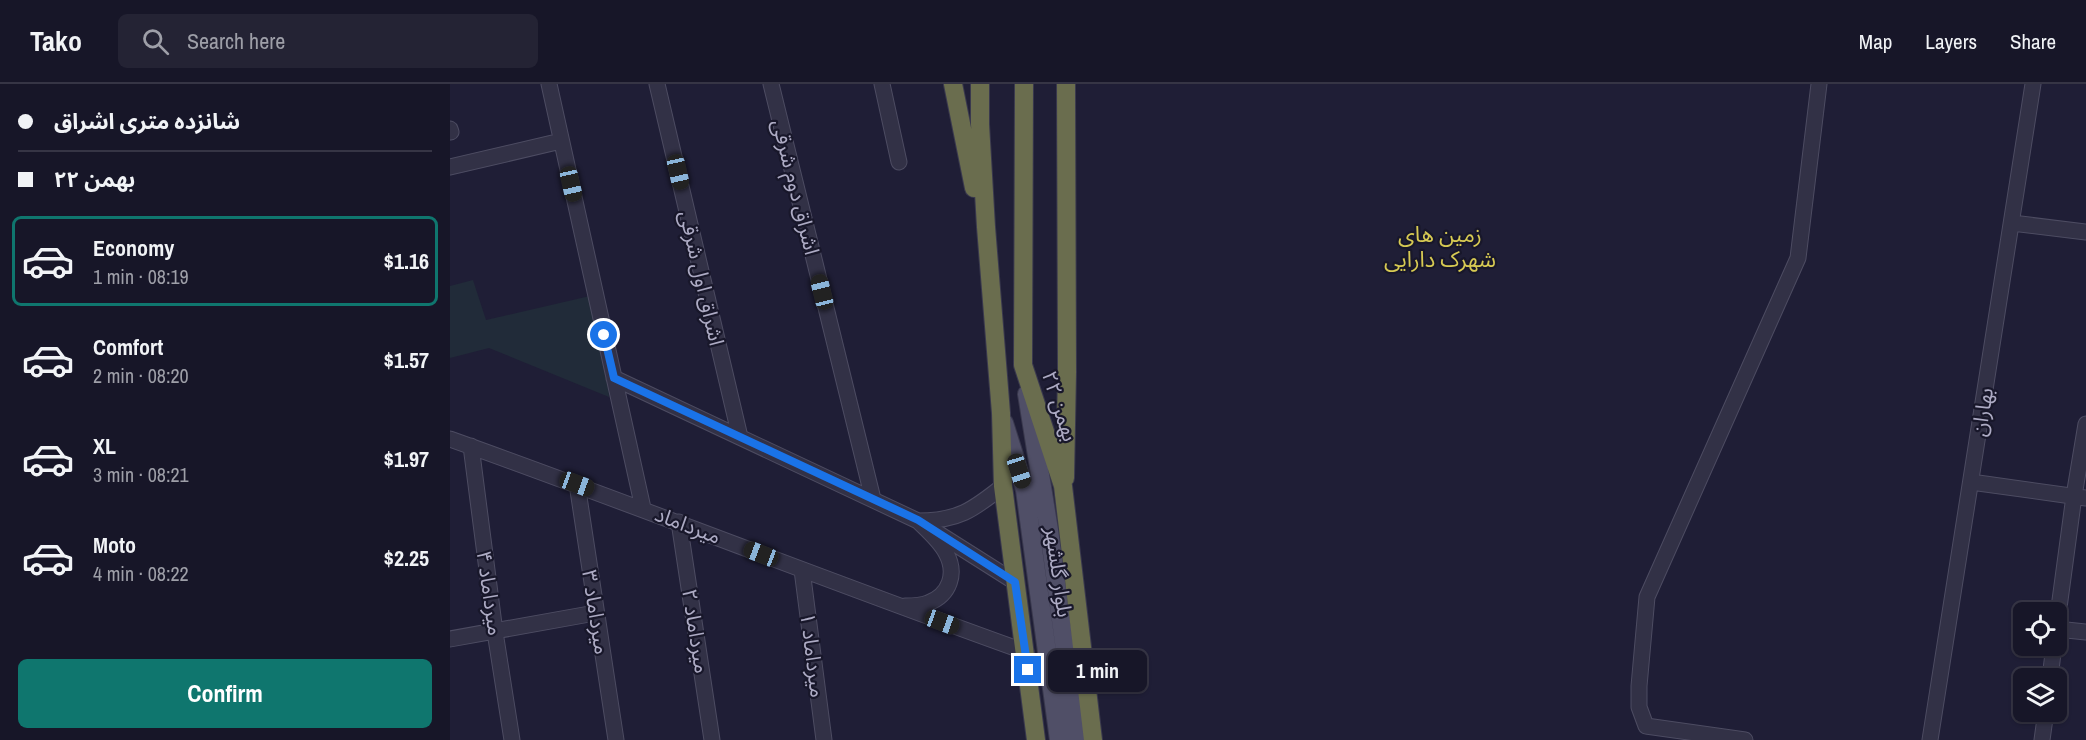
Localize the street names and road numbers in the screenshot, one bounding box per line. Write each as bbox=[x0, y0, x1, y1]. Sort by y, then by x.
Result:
street label: اشراق دوم شرقی bbox=[763, 116, 827, 258]
street label: اشراق اول شرقی bbox=[672, 207, 732, 349]
street label: ۲۲ بهمن bbox=[1035, 367, 1085, 445]
street label: بهاران bbox=[1964, 386, 2000, 438]
street label: میرداماد bbox=[651, 499, 725, 551]
street label: بلوار گلشهر bbox=[1038, 524, 1080, 619]
street label: میرداماد ۴ bbox=[470, 549, 510, 637]
street label: میرداماد ۳ bbox=[575, 568, 617, 656]
street label: میرداماد ۲ bbox=[675, 587, 717, 675]
street label: میرداماد ۱ bbox=[793, 611, 833, 699]

